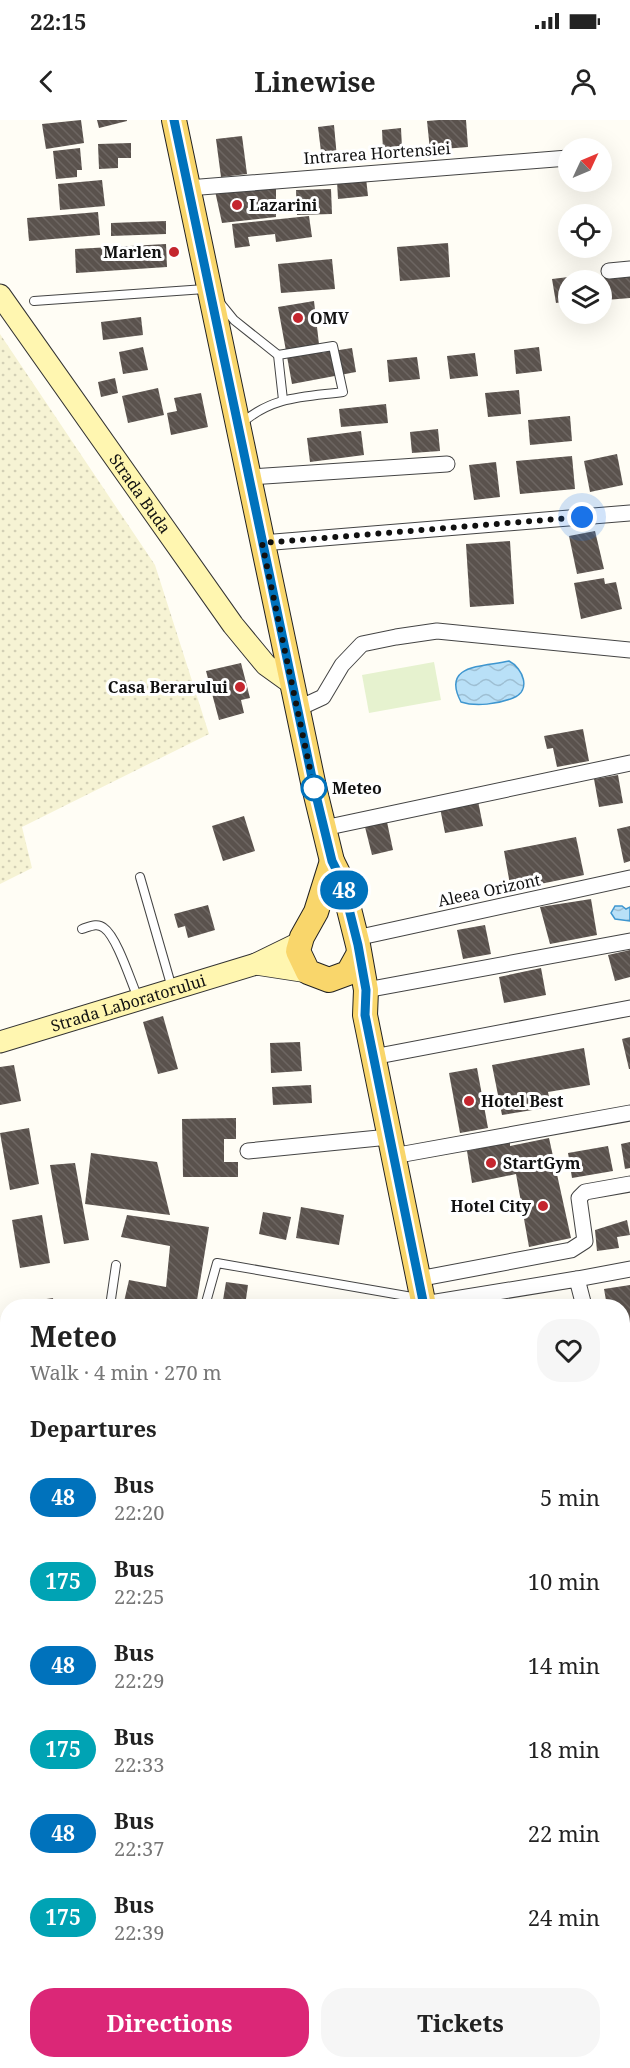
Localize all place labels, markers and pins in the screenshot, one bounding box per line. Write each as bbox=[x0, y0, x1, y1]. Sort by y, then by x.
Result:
place label: Lazarini bbox=[249, 194, 318, 216]
marker: Lazarini bbox=[230, 198, 244, 212]
place label: Marlen bbox=[103, 241, 162, 263]
marker: Marlen bbox=[167, 245, 181, 259]
place label: OMV bbox=[310, 307, 350, 329]
marker: OMV bbox=[291, 311, 305, 325]
place label: Casa Berarului bbox=[108, 676, 228, 698]
marker: Casa Berarului bbox=[233, 680, 247, 694]
marker: Meteo bbox=[301, 775, 327, 801]
place label: Meteo bbox=[332, 777, 382, 799]
place label: Hotel Best bbox=[481, 1090, 564, 1112]
marker: Hotel Best bbox=[462, 1094, 476, 1108]
place label: StartGym bbox=[503, 1152, 581, 1174]
marker: StartGym bbox=[484, 1156, 498, 1170]
place label: Hotel City bbox=[451, 1195, 532, 1217]
marker: Hotel City bbox=[536, 1199, 550, 1213]

